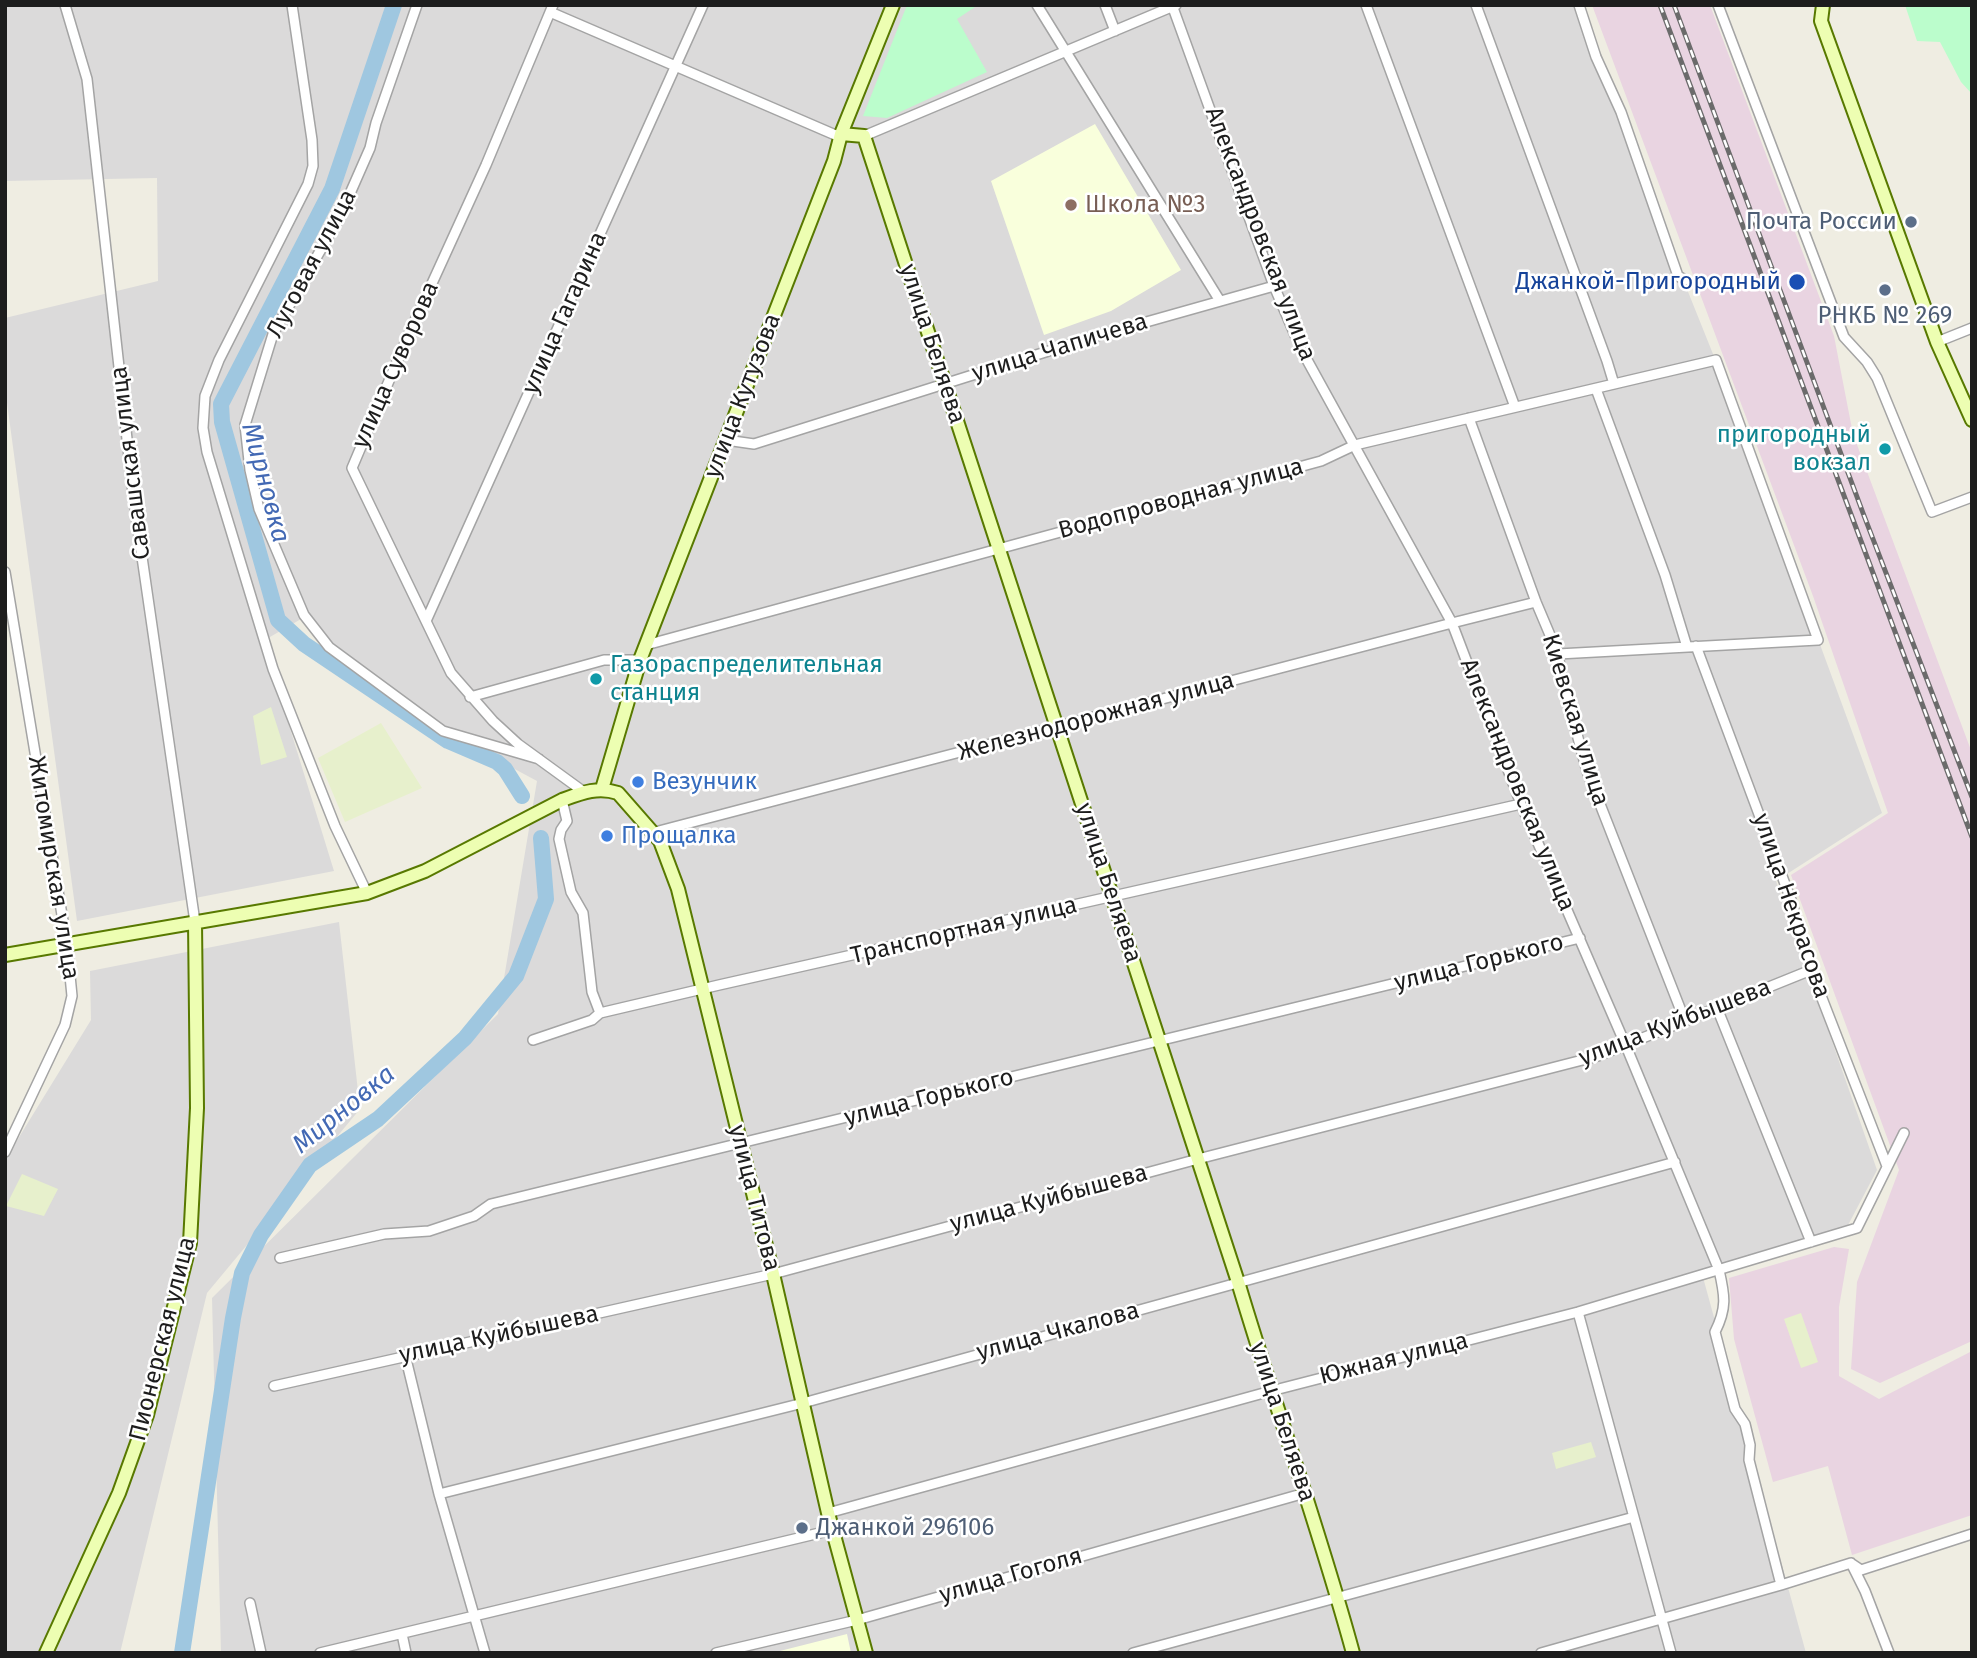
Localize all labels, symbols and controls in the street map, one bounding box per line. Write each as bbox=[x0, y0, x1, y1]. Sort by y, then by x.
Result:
street label: Александровская улица bbox=[1198, 103, 1322, 365]
street label: Луговая улица bbox=[261, 185, 363, 343]
place label: Школа №3 bbox=[1085, 191, 1205, 219]
marker: Школа №3 bbox=[1063, 197, 1079, 213]
place label: Почта России bbox=[1746, 208, 1897, 236]
marker: Почта России bbox=[1903, 214, 1919, 230]
street label: улица Гагарина bbox=[516, 227, 614, 399]
street label: улица Беляева bbox=[893, 260, 971, 428]
place label: Джанкой-Пригородный bbox=[1516, 268, 1781, 296]
marker: Джанкой-Пригородный bbox=[1787, 272, 1807, 292]
street label: улица Суворова bbox=[346, 277, 446, 453]
marker: РНКБ № 269 bbox=[1877, 282, 1893, 298]
place label: РНКБ № 269 bbox=[1818, 302, 1952, 330]
street label: улица Чапичева bbox=[969, 308, 1151, 388]
street label: улица Кутузова bbox=[698, 310, 788, 482]
street label: Савашская улица bbox=[105, 365, 157, 561]
water label: Мирновка bbox=[234, 420, 296, 546]
place label: пригородный вокзал bbox=[1717, 421, 1871, 477]
marker: пригородный вокзал bbox=[1877, 441, 1893, 457]
street label: Водопроводная улица bbox=[1055, 452, 1307, 546]
street label: Киевская улица bbox=[1535, 631, 1615, 809]
place label: Газораспределительная станция bbox=[610, 651, 883, 707]
street label: Александровская улица bbox=[1453, 655, 1581, 915]
street label: Железнодорожная улица bbox=[955, 666, 1237, 768]
marker: Газораспределительная станция bbox=[588, 671, 604, 687]
street label: Житомирская улица bbox=[21, 754, 85, 982]
place label: Везунчик bbox=[652, 768, 757, 796]
marker: Везунчик bbox=[630, 774, 646, 790]
street label: улица Беляева bbox=[1069, 799, 1147, 967]
street label: улица Некрасова bbox=[1746, 810, 1836, 1002]
place label: Прощалка bbox=[621, 822, 737, 850]
marker: Прощалка bbox=[599, 828, 615, 844]
street label: Транспортная улица bbox=[848, 891, 1080, 971]
street label: улица Горького bbox=[1391, 928, 1567, 998]
street label: улица Куйбышева bbox=[1575, 973, 1775, 1073]
water label: Мирновка bbox=[286, 1059, 402, 1161]
street label: улица Горького bbox=[841, 1063, 1017, 1133]
street label: улица Титова bbox=[722, 1122, 786, 1274]
street label: улица Куйбышева bbox=[947, 1159, 1151, 1239]
street label: Пионерская улица bbox=[124, 1234, 202, 1444]
street label: улица Чкалова bbox=[973, 1296, 1143, 1368]
street label: улица Куйбышева bbox=[397, 1300, 601, 1370]
street label: Южная улица bbox=[1317, 1327, 1471, 1391]
street label: улица Беляева bbox=[1243, 1338, 1321, 1506]
place label: Джанкой 296106 bbox=[816, 1514, 994, 1542]
marker: Джанкой 296106 bbox=[794, 1520, 810, 1536]
street label: улица Гоголя bbox=[936, 1542, 1086, 1610]

